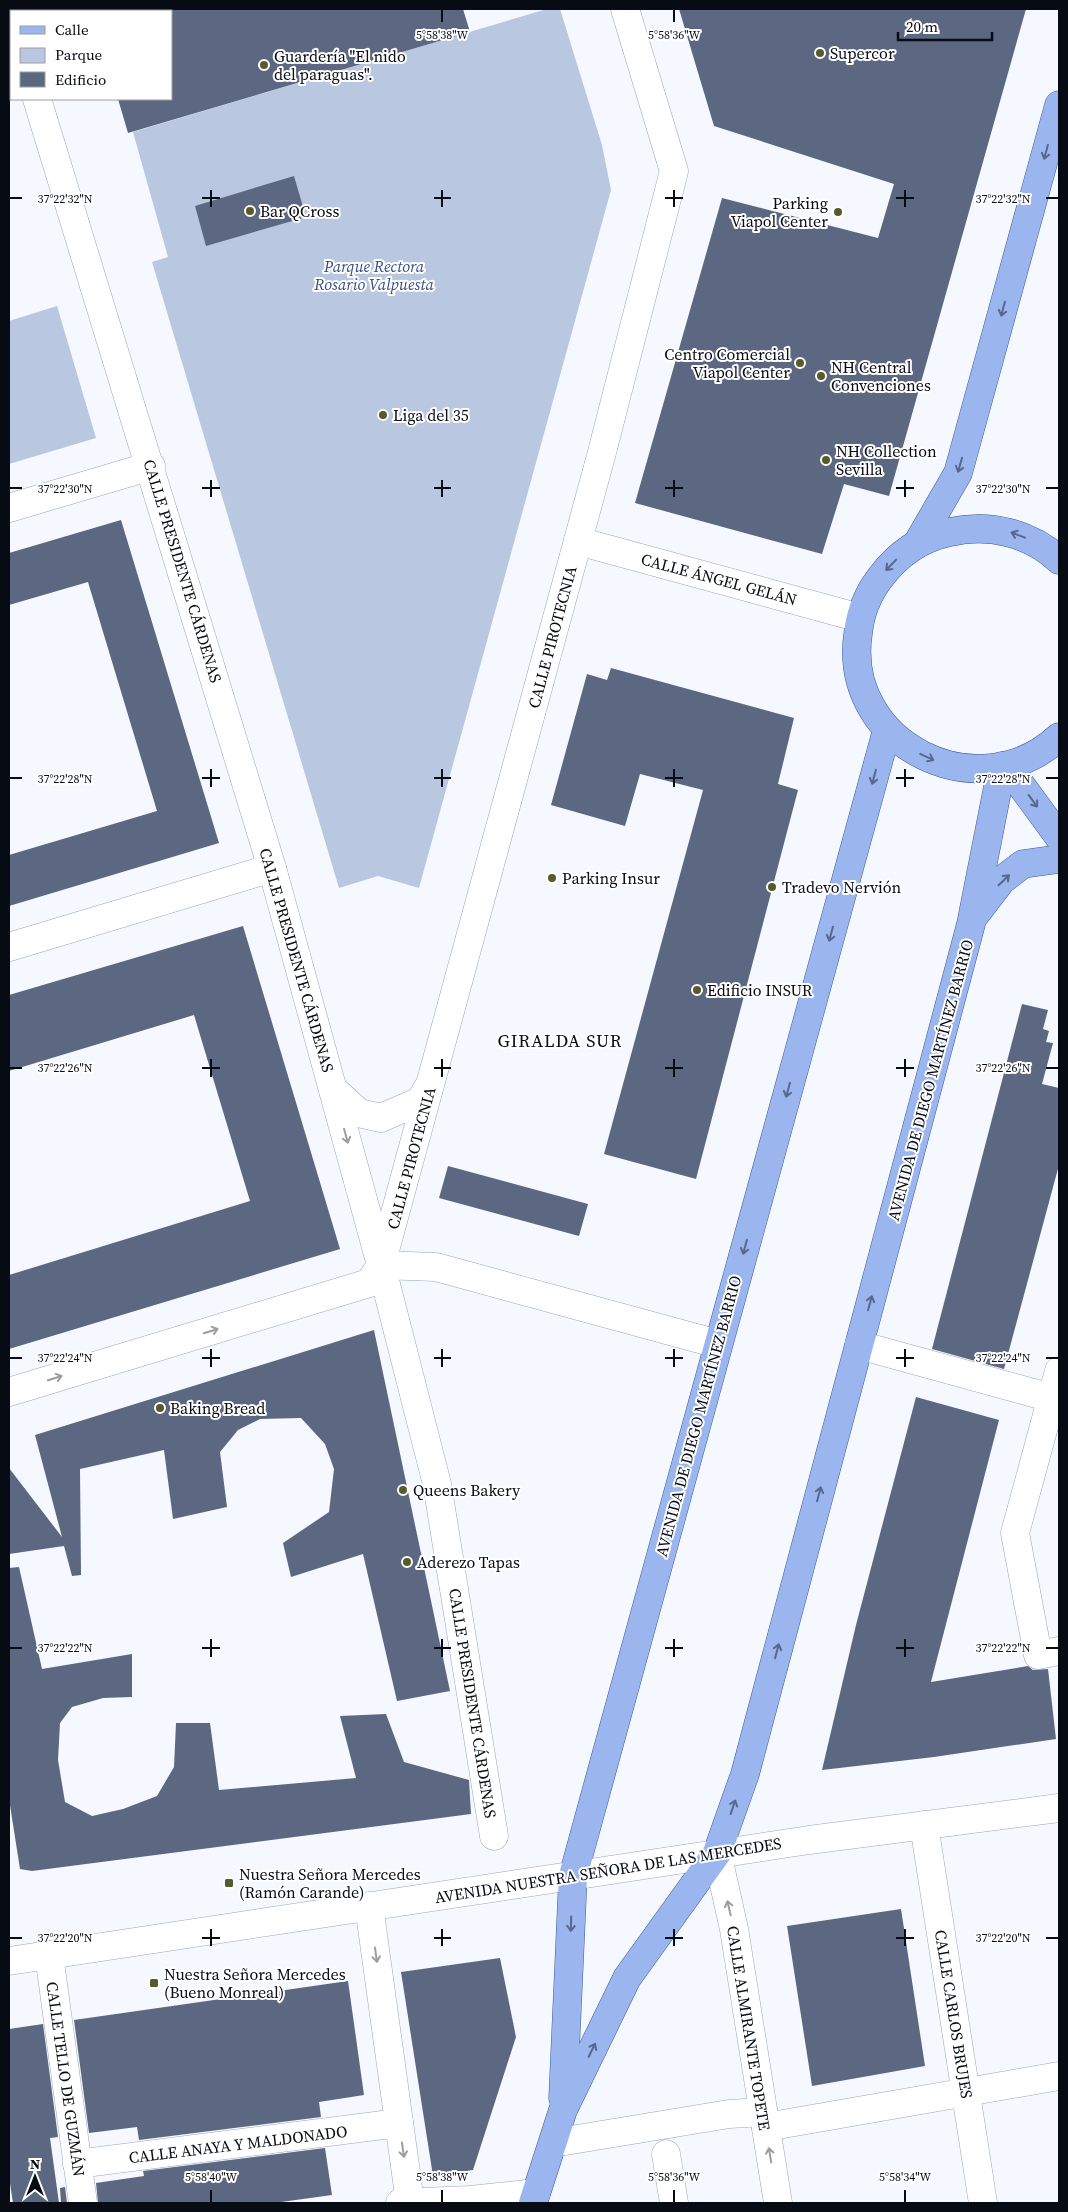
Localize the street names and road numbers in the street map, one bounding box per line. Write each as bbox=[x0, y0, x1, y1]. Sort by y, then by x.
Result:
street label: CALLE PRESIDENTE CÁRDENAS bbox=[138, 457, 228, 685]
street label: CALLE ÁNGEL GELÁN bbox=[639, 548, 799, 610]
street label: CALLE PIROTECNIA bbox=[522, 563, 582, 711]
street label: CALLE PRESIDENTE CÁRDENAS bbox=[254, 845, 340, 1075]
street label: AVENIDA DE DIEGO MARTÍNEZ BARRIO bbox=[882, 937, 978, 1223]
street label: CALLE PIROTECNIA bbox=[381, 1084, 441, 1232]
street label: AVENIDA DE DIEGO MARTÍNEZ BARRIO bbox=[650, 1273, 746, 1559]
street label: CALLE PRESIDENTE CÁRDENAS bbox=[444, 1586, 502, 1820]
street label: AVENIDA NUESTRA SEÑORA DE LAS MERCEDES bbox=[433, 1832, 783, 1908]
street label: CALLE ALMIRANTE TOPETE bbox=[722, 1924, 776, 2132]
street label: CALLE CARLOS BRUJES bbox=[930, 1928, 978, 2100]
street label: CALLE TELLO DE GUZMÁN bbox=[41, 1980, 91, 2178]
street label: CALLE ANAYA Y MALDONADO bbox=[127, 2120, 349, 2168]

